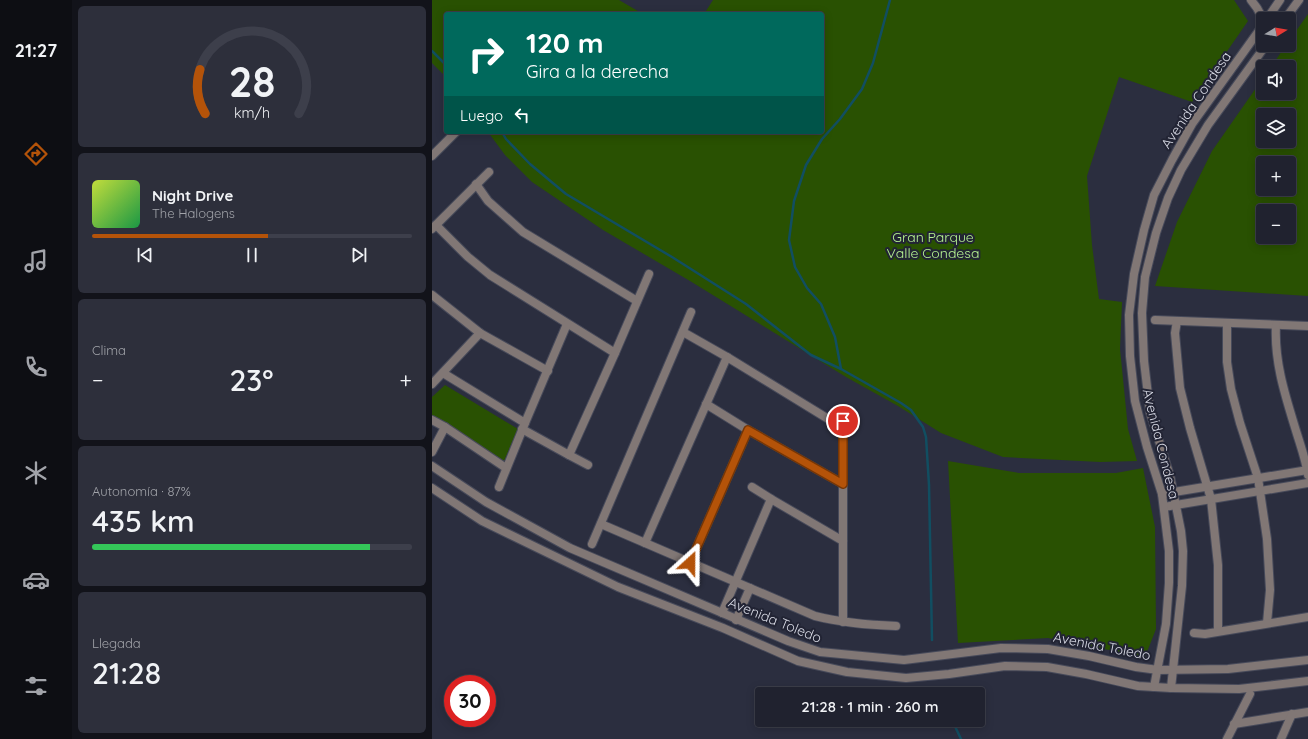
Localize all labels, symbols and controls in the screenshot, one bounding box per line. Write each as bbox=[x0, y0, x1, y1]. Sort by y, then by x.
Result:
north arrow bbox=[1256, 12, 1296, 52]
map controls bbox=[1256, 12, 1296, 244]
text: 120 m bbox=[526, 25, 604, 60]
icon: right bbox=[460, 28, 512, 80]
text: 21:27 bbox=[15, 39, 57, 62]
street label: Avenida Condesa bbox=[1157, 48, 1235, 152]
text: 28 bbox=[229, 55, 275, 107]
text: Gira a la derecha bbox=[526, 60, 669, 83]
button: sound bbox=[1256, 60, 1296, 100]
text: km/h bbox=[234, 104, 270, 122]
icon: left bbox=[511, 104, 533, 126]
text: Luego bbox=[460, 106, 503, 125]
button: layers bbox=[1256, 108, 1296, 148]
icon: directions bbox=[22, 140, 50, 168]
button: + bbox=[1256, 156, 1296, 196]
text: Night Drive bbox=[152, 186, 233, 205]
button: − bbox=[1256, 204, 1296, 244]
text: The Halogens bbox=[152, 205, 235, 221]
park label: Gran Parque Valle Condesa bbox=[887, 228, 979, 262]
icon: previous bbox=[134, 244, 156, 266]
icon: pause bbox=[241, 244, 263, 266]
icon: next bbox=[348, 244, 370, 266]
icon: music bbox=[22, 247, 50, 275]
text: Clima bbox=[92, 342, 126, 358]
icon: phone bbox=[22, 353, 50, 381]
text: 23° bbox=[229, 361, 274, 399]
text: − bbox=[92, 366, 103, 394]
text: + bbox=[400, 366, 412, 394]
street label: Avenida Condesa bbox=[1139, 387, 1183, 501]
pin bbox=[826, 404, 860, 438]
icon: arrive bbox=[832, 410, 854, 432]
icon: climate bbox=[22, 459, 50, 487]
text: Autonomía · 87% bbox=[92, 483, 191, 499]
text: 435 km bbox=[92, 502, 195, 540]
position arrow bbox=[669, 542, 711, 584]
icon: car bbox=[22, 566, 50, 594]
street label: Avenida Toledo bbox=[726, 593, 824, 647]
street label: Avenida Toledo bbox=[1052, 628, 1152, 664]
text: Llegada bbox=[92, 635, 141, 651]
text: 21:28 bbox=[92, 654, 161, 692]
icon: filters bbox=[22, 672, 50, 700]
speed limit sign: 30 bbox=[444, 675, 496, 727]
text: 21:28 · 1 min · 260 m bbox=[801, 697, 939, 716]

